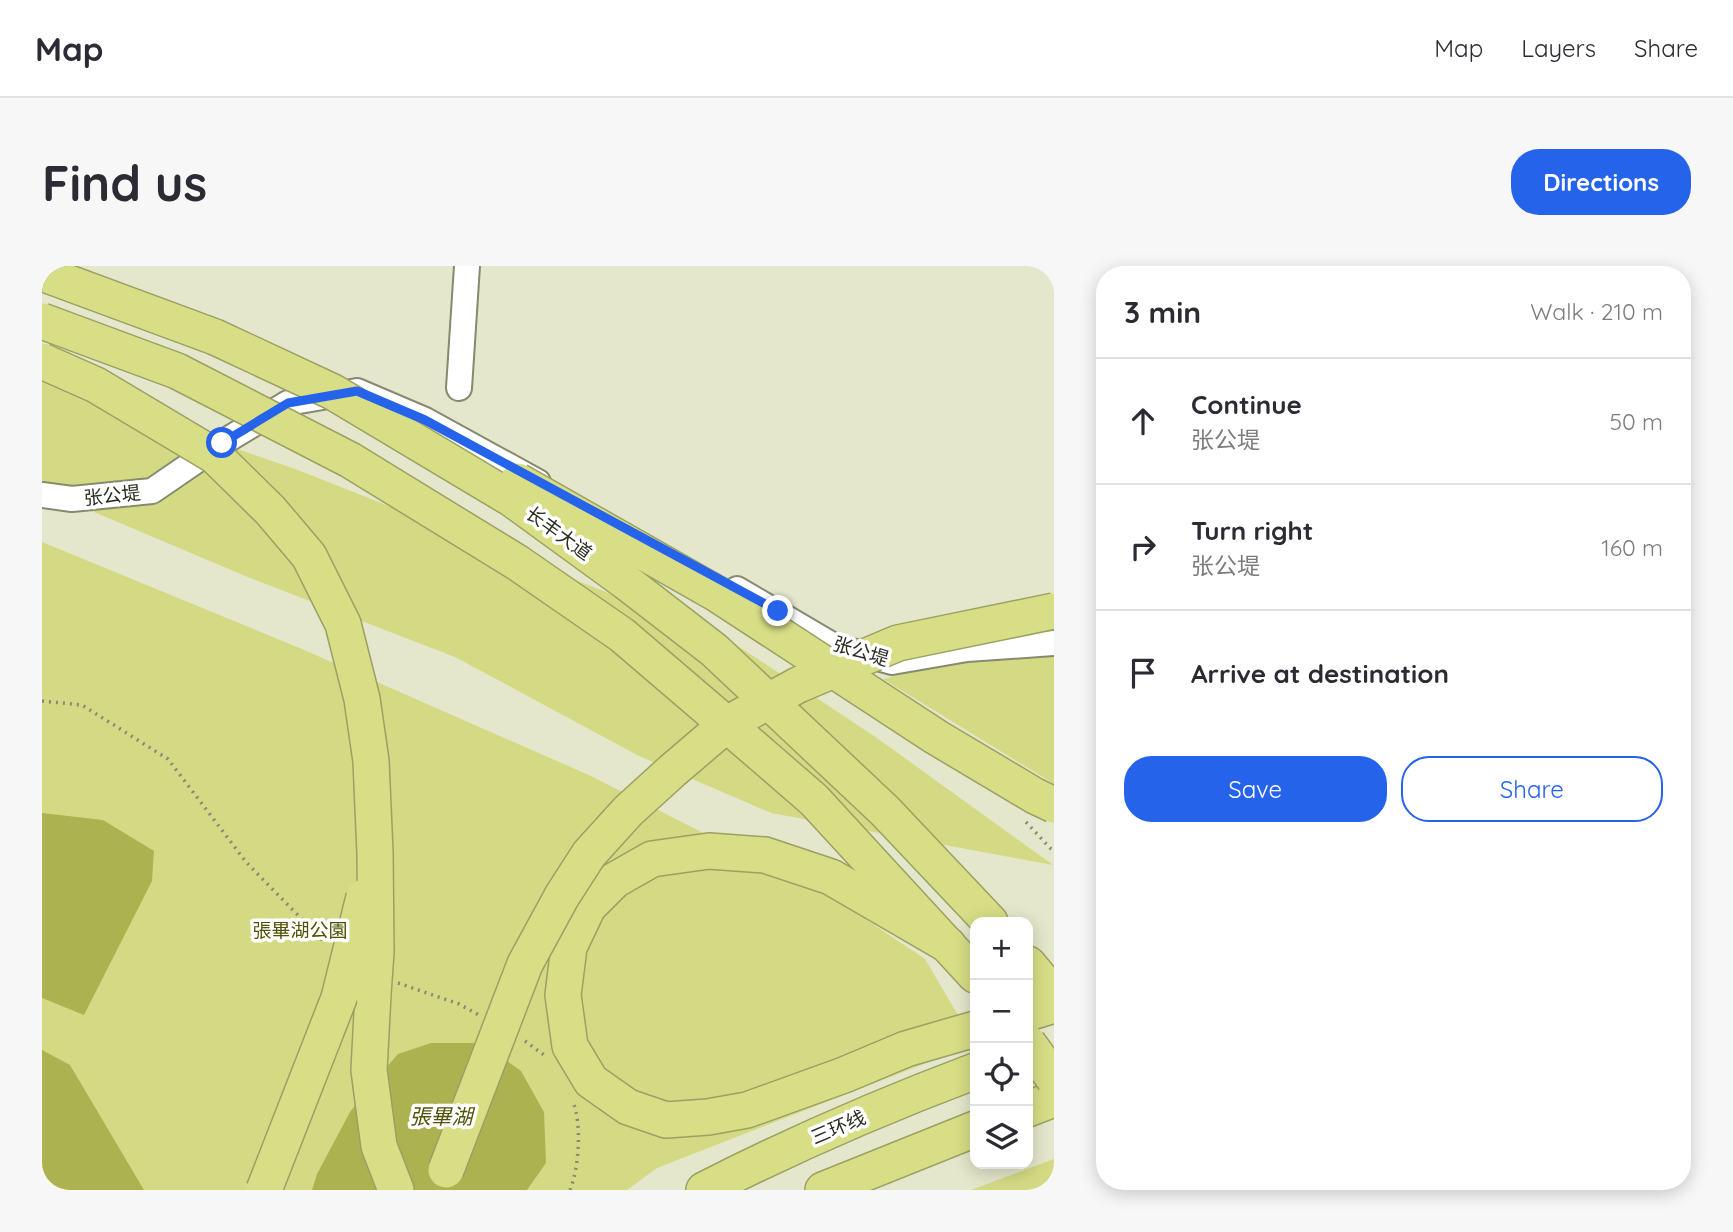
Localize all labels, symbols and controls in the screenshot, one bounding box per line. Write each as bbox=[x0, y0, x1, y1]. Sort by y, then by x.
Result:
text: Map bbox=[35, 28, 103, 69]
text: Map bbox=[1434, 33, 1483, 63]
text: Layers bbox=[1521, 33, 1596, 63]
text: Share bbox=[1634, 33, 1698, 63]
button: Directions bbox=[1511, 149, 1691, 215]
text: Find us bbox=[42, 152, 207, 213]
text: 3 min bbox=[1124, 293, 1201, 331]
text: Walk · 210 m bbox=[1530, 297, 1663, 326]
text: Continue bbox=[1191, 388, 1302, 421]
icon: ahead bbox=[1124, 402, 1162, 440]
text: 50 m bbox=[1610, 407, 1663, 436]
text: 张公堤 bbox=[1191, 425, 1260, 454]
route start bbox=[206, 427, 237, 458]
street label: 张公堤 bbox=[82, 480, 142, 510]
street label: 长丰大道 bbox=[521, 501, 597, 565]
text: Turn right bbox=[1191, 514, 1313, 547]
icon: right bbox=[1124, 528, 1162, 566]
text: 160 m bbox=[1601, 533, 1663, 562]
text: 张公堤 bbox=[1191, 551, 1260, 580]
route end bbox=[762, 595, 793, 626]
street label: 张公堤 bbox=[830, 631, 892, 671]
icon: arrive bbox=[1124, 654, 1162, 692]
text: Arrive at destination bbox=[1191, 657, 1449, 690]
button: Save bbox=[1124, 756, 1387, 822]
button: Share bbox=[1401, 756, 1663, 822]
map controls bbox=[970, 917, 1033, 1169]
button: + bbox=[970, 917, 1033, 980]
park label: 張畢湖公園 bbox=[252, 918, 348, 942]
button: − bbox=[970, 980, 1033, 1043]
button: locate bbox=[970, 1043, 1033, 1106]
water label: 張畢湖 bbox=[410, 1103, 475, 1129]
street label: 三环线 bbox=[807, 1105, 869, 1149]
button: layers bbox=[970, 1106, 1033, 1169]

